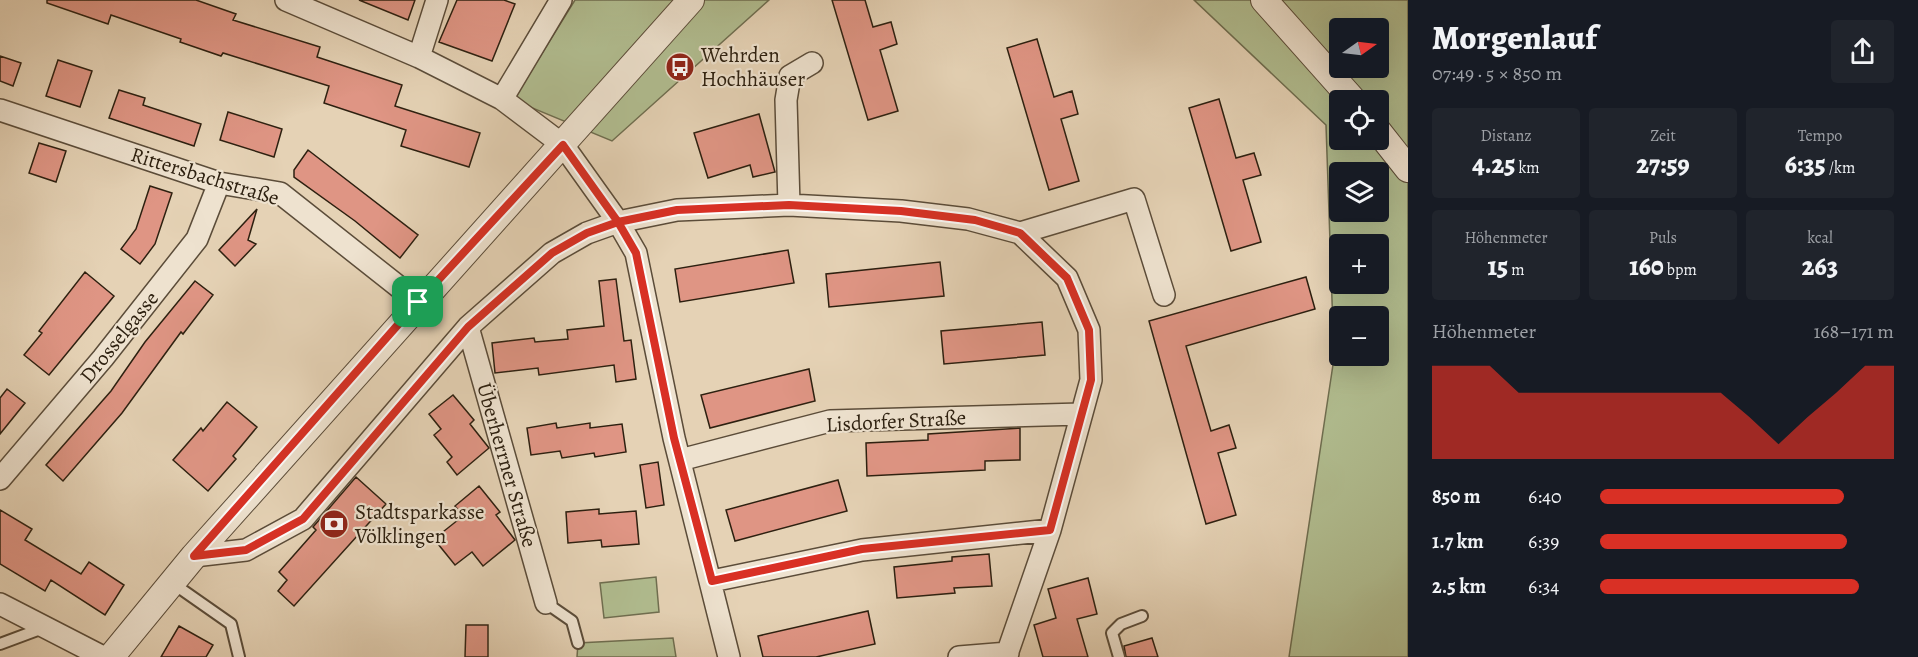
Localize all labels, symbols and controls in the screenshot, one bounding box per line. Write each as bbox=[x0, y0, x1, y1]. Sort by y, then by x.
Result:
text: Morgenlauf bbox=[1432, 15, 1597, 60]
north arrow bbox=[1329, 18, 1389, 78]
map controls bbox=[1329, 18, 1389, 366]
button: share bbox=[1831, 20, 1894, 83]
place label: Wehrden Hochhäuser bbox=[700, 41, 805, 93]
bus stop icon: Wehrden Hochhäuser bbox=[664, 51, 696, 83]
text: 07:49 · 5 × 850 m bbox=[1432, 60, 1562, 87]
button: locate bbox=[1329, 90, 1389, 150]
text: Distanz bbox=[1480, 125, 1532, 147]
text: Zeit bbox=[1650, 125, 1676, 147]
text: Tempo bbox=[1798, 125, 1842, 147]
street label: Rittersbachstraße bbox=[127, 140, 283, 212]
text: 4.25 bbox=[1472, 147, 1515, 182]
text: 27:59 bbox=[1636, 147, 1690, 182]
text: 6:35 bbox=[1785, 147, 1826, 182]
text: km bbox=[1515, 157, 1540, 179]
text: /km bbox=[1826, 157, 1855, 179]
button: layers bbox=[1329, 162, 1389, 222]
text: Höhenmeter bbox=[1464, 227, 1548, 249]
text: Puls bbox=[1649, 227, 1677, 249]
text: kcal bbox=[1807, 227, 1833, 249]
button: + bbox=[1329, 234, 1389, 294]
text: 15 bbox=[1487, 249, 1508, 284]
text: 160 bbox=[1629, 249, 1664, 284]
text: 263 bbox=[1802, 249, 1838, 284]
text: m bbox=[1508, 259, 1525, 281]
text: bpm bbox=[1664, 259, 1697, 281]
pin bbox=[392, 276, 443, 327]
street label: Drosselgasse bbox=[73, 285, 165, 389]
icon: arrive bbox=[401, 285, 434, 318]
button: − bbox=[1329, 306, 1389, 366]
text: Höhenmeter bbox=[1432, 318, 1536, 345]
text: 168–171 m bbox=[1813, 318, 1894, 345]
street label: Überherrner Straße bbox=[470, 380, 544, 550]
street label: Lisdorfer Straße bbox=[825, 403, 967, 439]
text: 850 m bbox=[1432, 483, 1480, 510]
text: 6:40 bbox=[1528, 483, 1562, 510]
place label: Stadtsparkasse Völklingen bbox=[354, 498, 485, 550]
bank icon: Stadtsparkasse Völklingen bbox=[318, 508, 350, 540]
text: 1.7 km bbox=[1432, 528, 1484, 555]
text: 6:39 bbox=[1528, 528, 1559, 555]
text: 2.5 km bbox=[1432, 573, 1486, 600]
text: 6:34 bbox=[1528, 573, 1559, 600]

